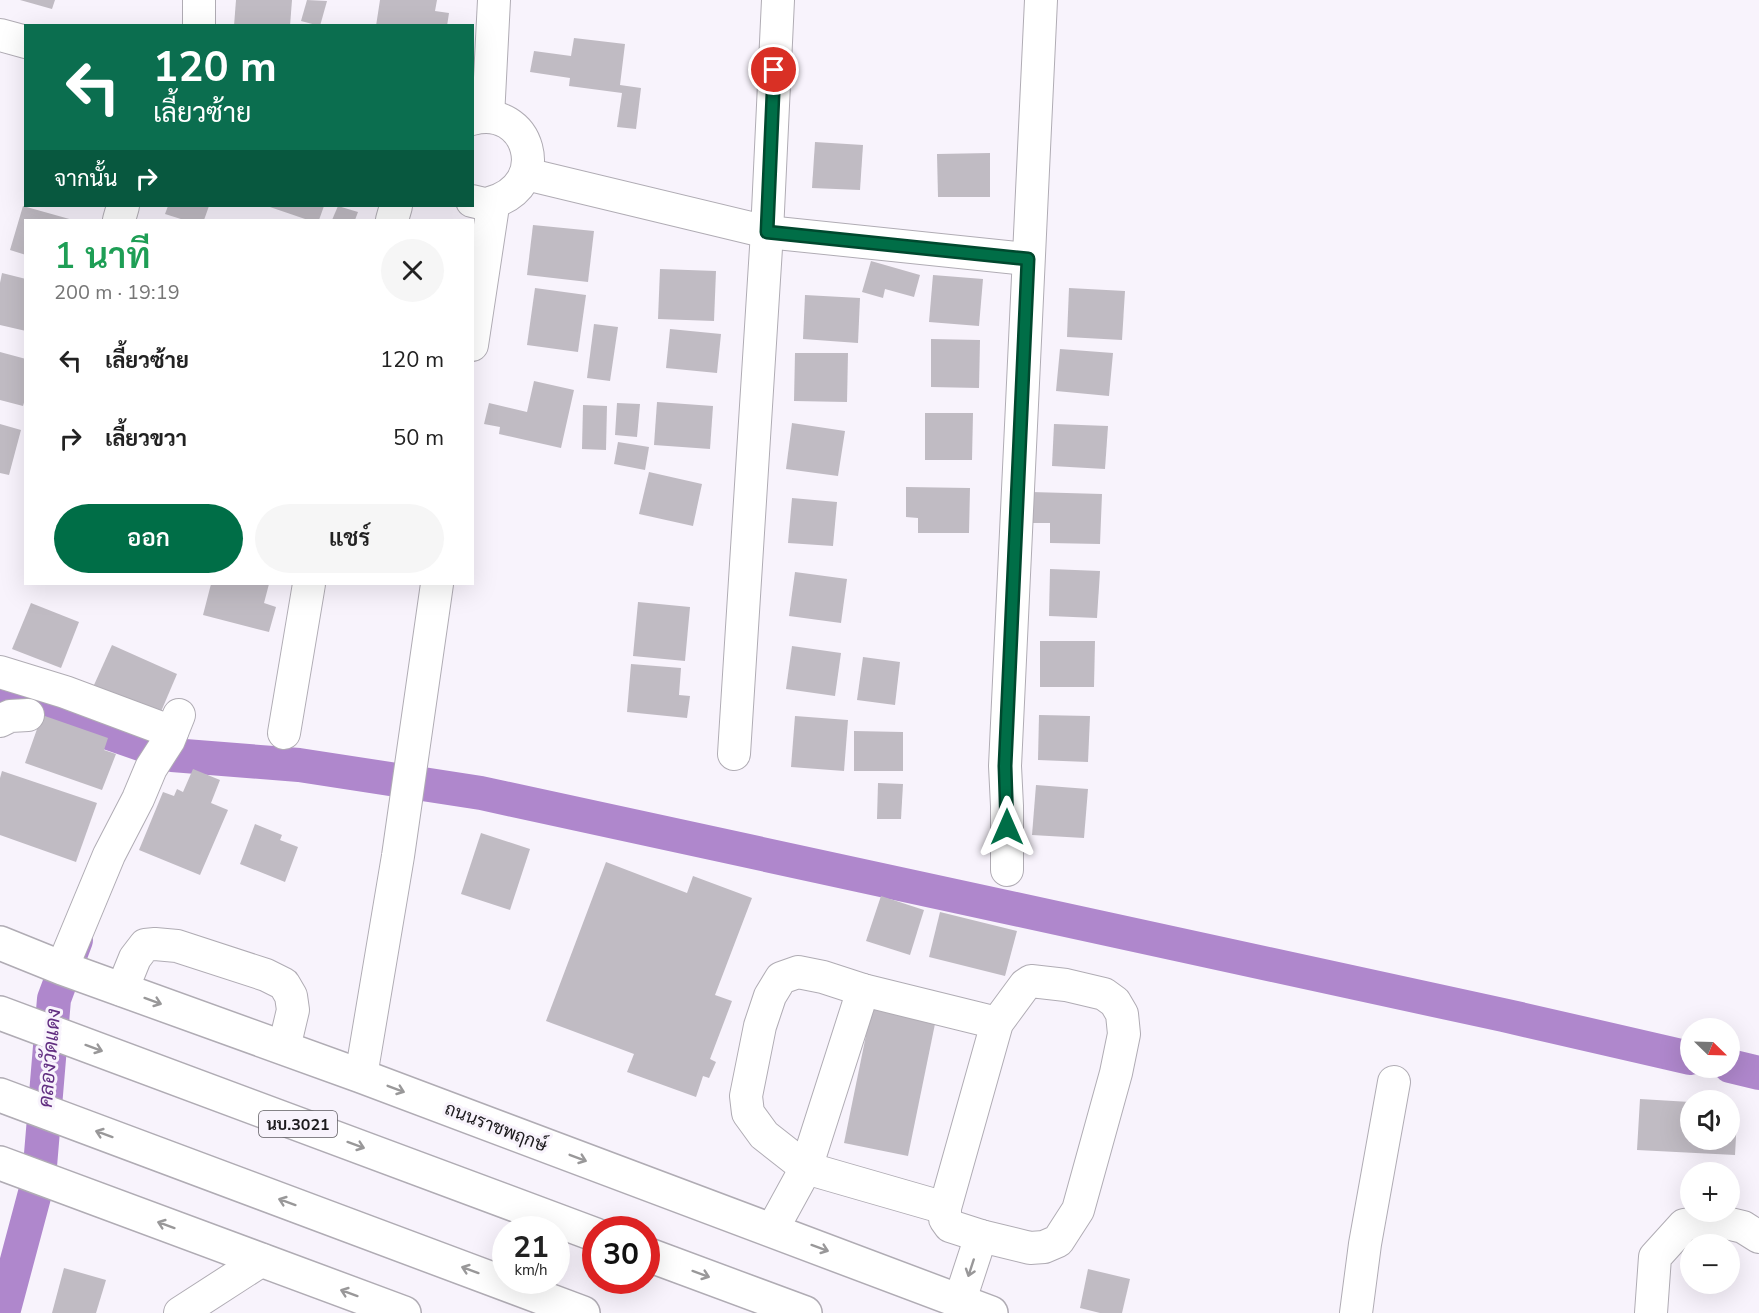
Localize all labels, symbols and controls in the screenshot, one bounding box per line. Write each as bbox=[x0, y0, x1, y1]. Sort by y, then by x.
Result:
text: 120 m bbox=[153, 39, 277, 96]
pin bbox=[748, 44, 799, 95]
icon: left bbox=[54, 48, 132, 126]
icon: arrive bbox=[757, 53, 790, 86]
text: เลี้ยวซ้าย bbox=[153, 95, 251, 132]
icon: right bbox=[130, 162, 163, 195]
text: จากนั้น bbox=[54, 164, 118, 194]
text: 1 นาที bbox=[54, 232, 151, 281]
button: close bbox=[381, 239, 444, 302]
text: 200 m · 19:19 bbox=[54, 279, 180, 306]
icon: left bbox=[54, 344, 87, 377]
text: 120 m bbox=[380, 345, 444, 375]
text: เลี้ยวซ้าย bbox=[105, 346, 189, 376]
icon: right bbox=[54, 422, 87, 455]
text: 50 m bbox=[393, 423, 444, 453]
text: เลี้ยวขวา bbox=[105, 424, 187, 454]
button: ออก bbox=[54, 504, 243, 573]
button: แชร์ bbox=[255, 504, 444, 573]
position arrow bbox=[975, 795, 1039, 859]
one-way arrow bbox=[143, 996, 162, 1007]
water label: คลองวัดแดง bbox=[32, 1008, 67, 1109]
north arrow bbox=[1680, 1018, 1740, 1078]
map controls bbox=[1680, 1018, 1740, 1294]
one-way arrow bbox=[84, 1043, 103, 1054]
one-way arrow bbox=[386, 1084, 404, 1095]
button: sound bbox=[1680, 1090, 1740, 1150]
street label: ถนนราชพฤกษ์ bbox=[441, 1096, 552, 1158]
road number: นบ.3021 bbox=[259, 1111, 337, 1137]
one-way arrow bbox=[95, 1128, 114, 1139]
one-way arrow bbox=[346, 1141, 364, 1152]
one-way arrow bbox=[568, 1153, 587, 1164]
button: + bbox=[1680, 1162, 1740, 1222]
one-way arrow bbox=[278, 1196, 297, 1207]
speed limit sign: 30 bbox=[582, 1216, 660, 1294]
one-way arrow bbox=[157, 1218, 176, 1229]
text: 21 bbox=[513, 1227, 549, 1268]
button: − bbox=[1680, 1234, 1740, 1294]
one-way arrow bbox=[810, 1243, 829, 1254]
one-way arrow bbox=[965, 1258, 976, 1277]
text: km/h bbox=[514, 1260, 548, 1280]
one-way arrow bbox=[461, 1264, 479, 1275]
one-way arrow bbox=[691, 1270, 710, 1281]
one-way arrow bbox=[340, 1286, 359, 1297]

